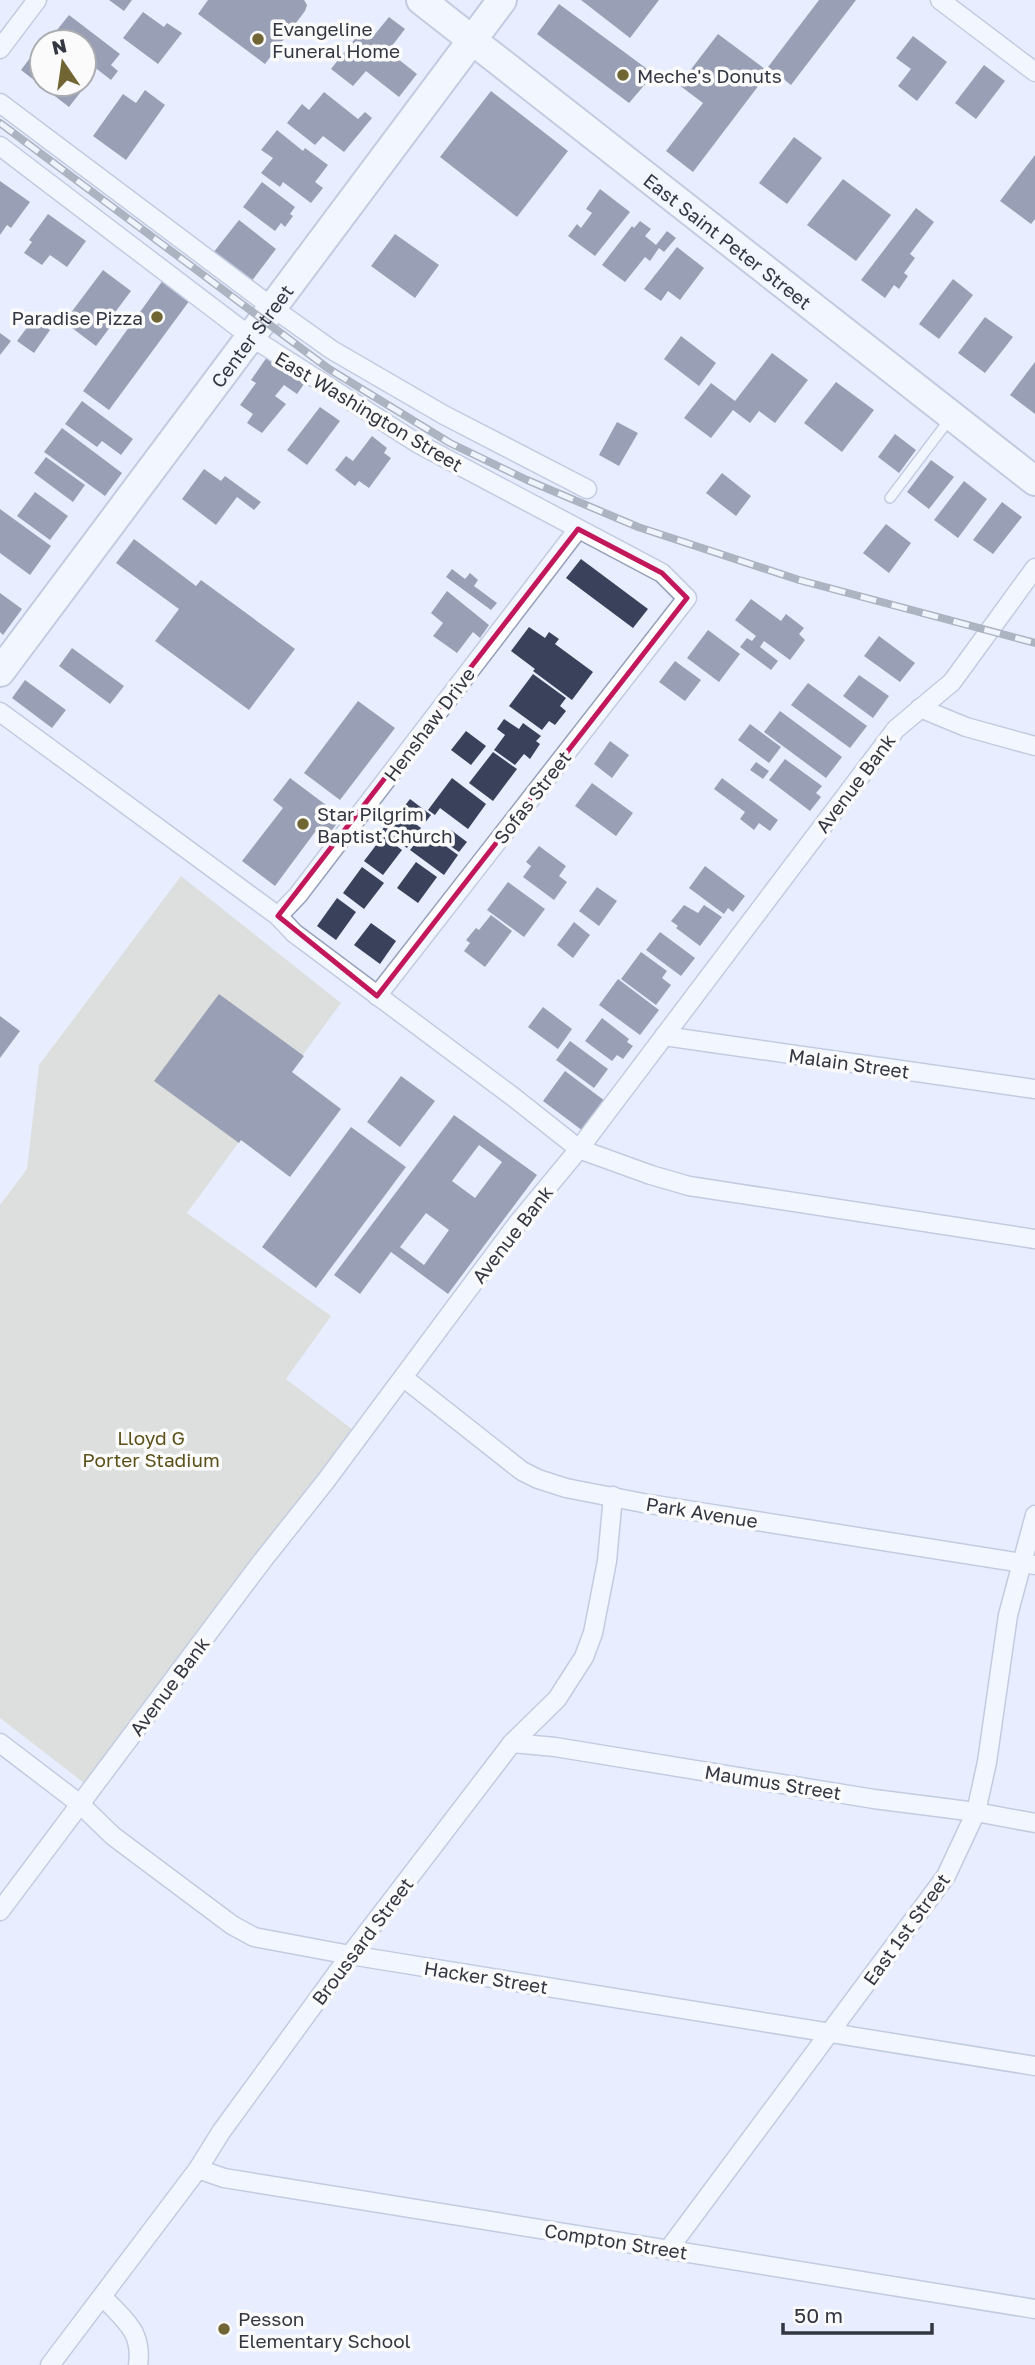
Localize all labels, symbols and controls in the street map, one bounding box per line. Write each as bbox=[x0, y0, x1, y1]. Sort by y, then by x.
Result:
place label: Evangeline Funeral Home bbox=[272, 17, 400, 62]
north arrow bbox=[28, 28, 98, 98]
marker: Evangeline Funeral Home bbox=[250, 31, 266, 47]
text: N bbox=[49, 33, 69, 59]
place label: Meche's Donuts bbox=[637, 64, 782, 87]
marker: Meche's Donuts bbox=[615, 67, 631, 83]
street label: East Saint Peter Street bbox=[639, 168, 817, 313]
street label: Center Street bbox=[205, 280, 297, 392]
place label: Paradise Pizza bbox=[12, 306, 143, 329]
marker: Paradise Pizza bbox=[149, 309, 165, 325]
street label: East Washington Street bbox=[271, 346, 467, 476]
street label: Henshaw Drive bbox=[379, 663, 479, 785]
street label: Avenue Bank bbox=[810, 729, 900, 837]
street label: Sofas Street bbox=[489, 746, 575, 848]
place label: Star Pilgrim Baptist Church bbox=[317, 802, 453, 847]
marker: Star Pilgrim Baptist Church bbox=[295, 816, 311, 832]
street label: Malain Street bbox=[787, 1043, 911, 1083]
street label: Avenue Bank bbox=[467, 1180, 557, 1287]
park label: Lloyd G Porter Stadium bbox=[82, 1426, 220, 1471]
street label: Park Avenue bbox=[644, 1492, 760, 1532]
street label: Avenue Bank bbox=[124, 1632, 214, 1740]
street label: Maumus Street bbox=[703, 1760, 843, 1804]
street label: East 1st Street bbox=[858, 1869, 954, 1989]
street label: Broussard Street bbox=[307, 1873, 417, 2009]
street label: Hacker Street bbox=[422, 1956, 550, 1998]
street label: Compton Street bbox=[543, 2218, 689, 2264]
scale bar bbox=[783, 2292, 932, 2336]
text: 50 m bbox=[794, 2302, 843, 2328]
place label: Pesson Elementary School bbox=[238, 2307, 411, 2352]
marker: Pesson Elementary School bbox=[216, 2321, 232, 2337]

